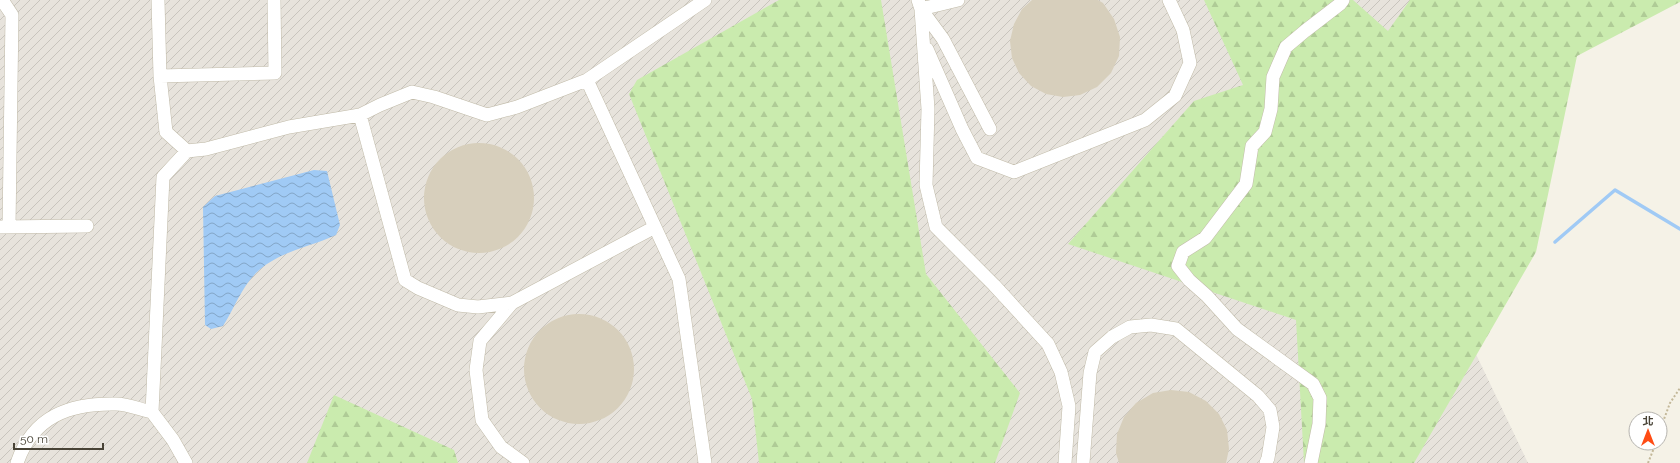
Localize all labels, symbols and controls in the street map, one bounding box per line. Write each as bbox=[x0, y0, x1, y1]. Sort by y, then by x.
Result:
north arrow bbox=[1628, 411, 1668, 451]
text: 北 bbox=[1643, 415, 1654, 428]
scale bar bbox=[14, 425, 103, 451]
text: 50 m bbox=[20, 432, 48, 446]

